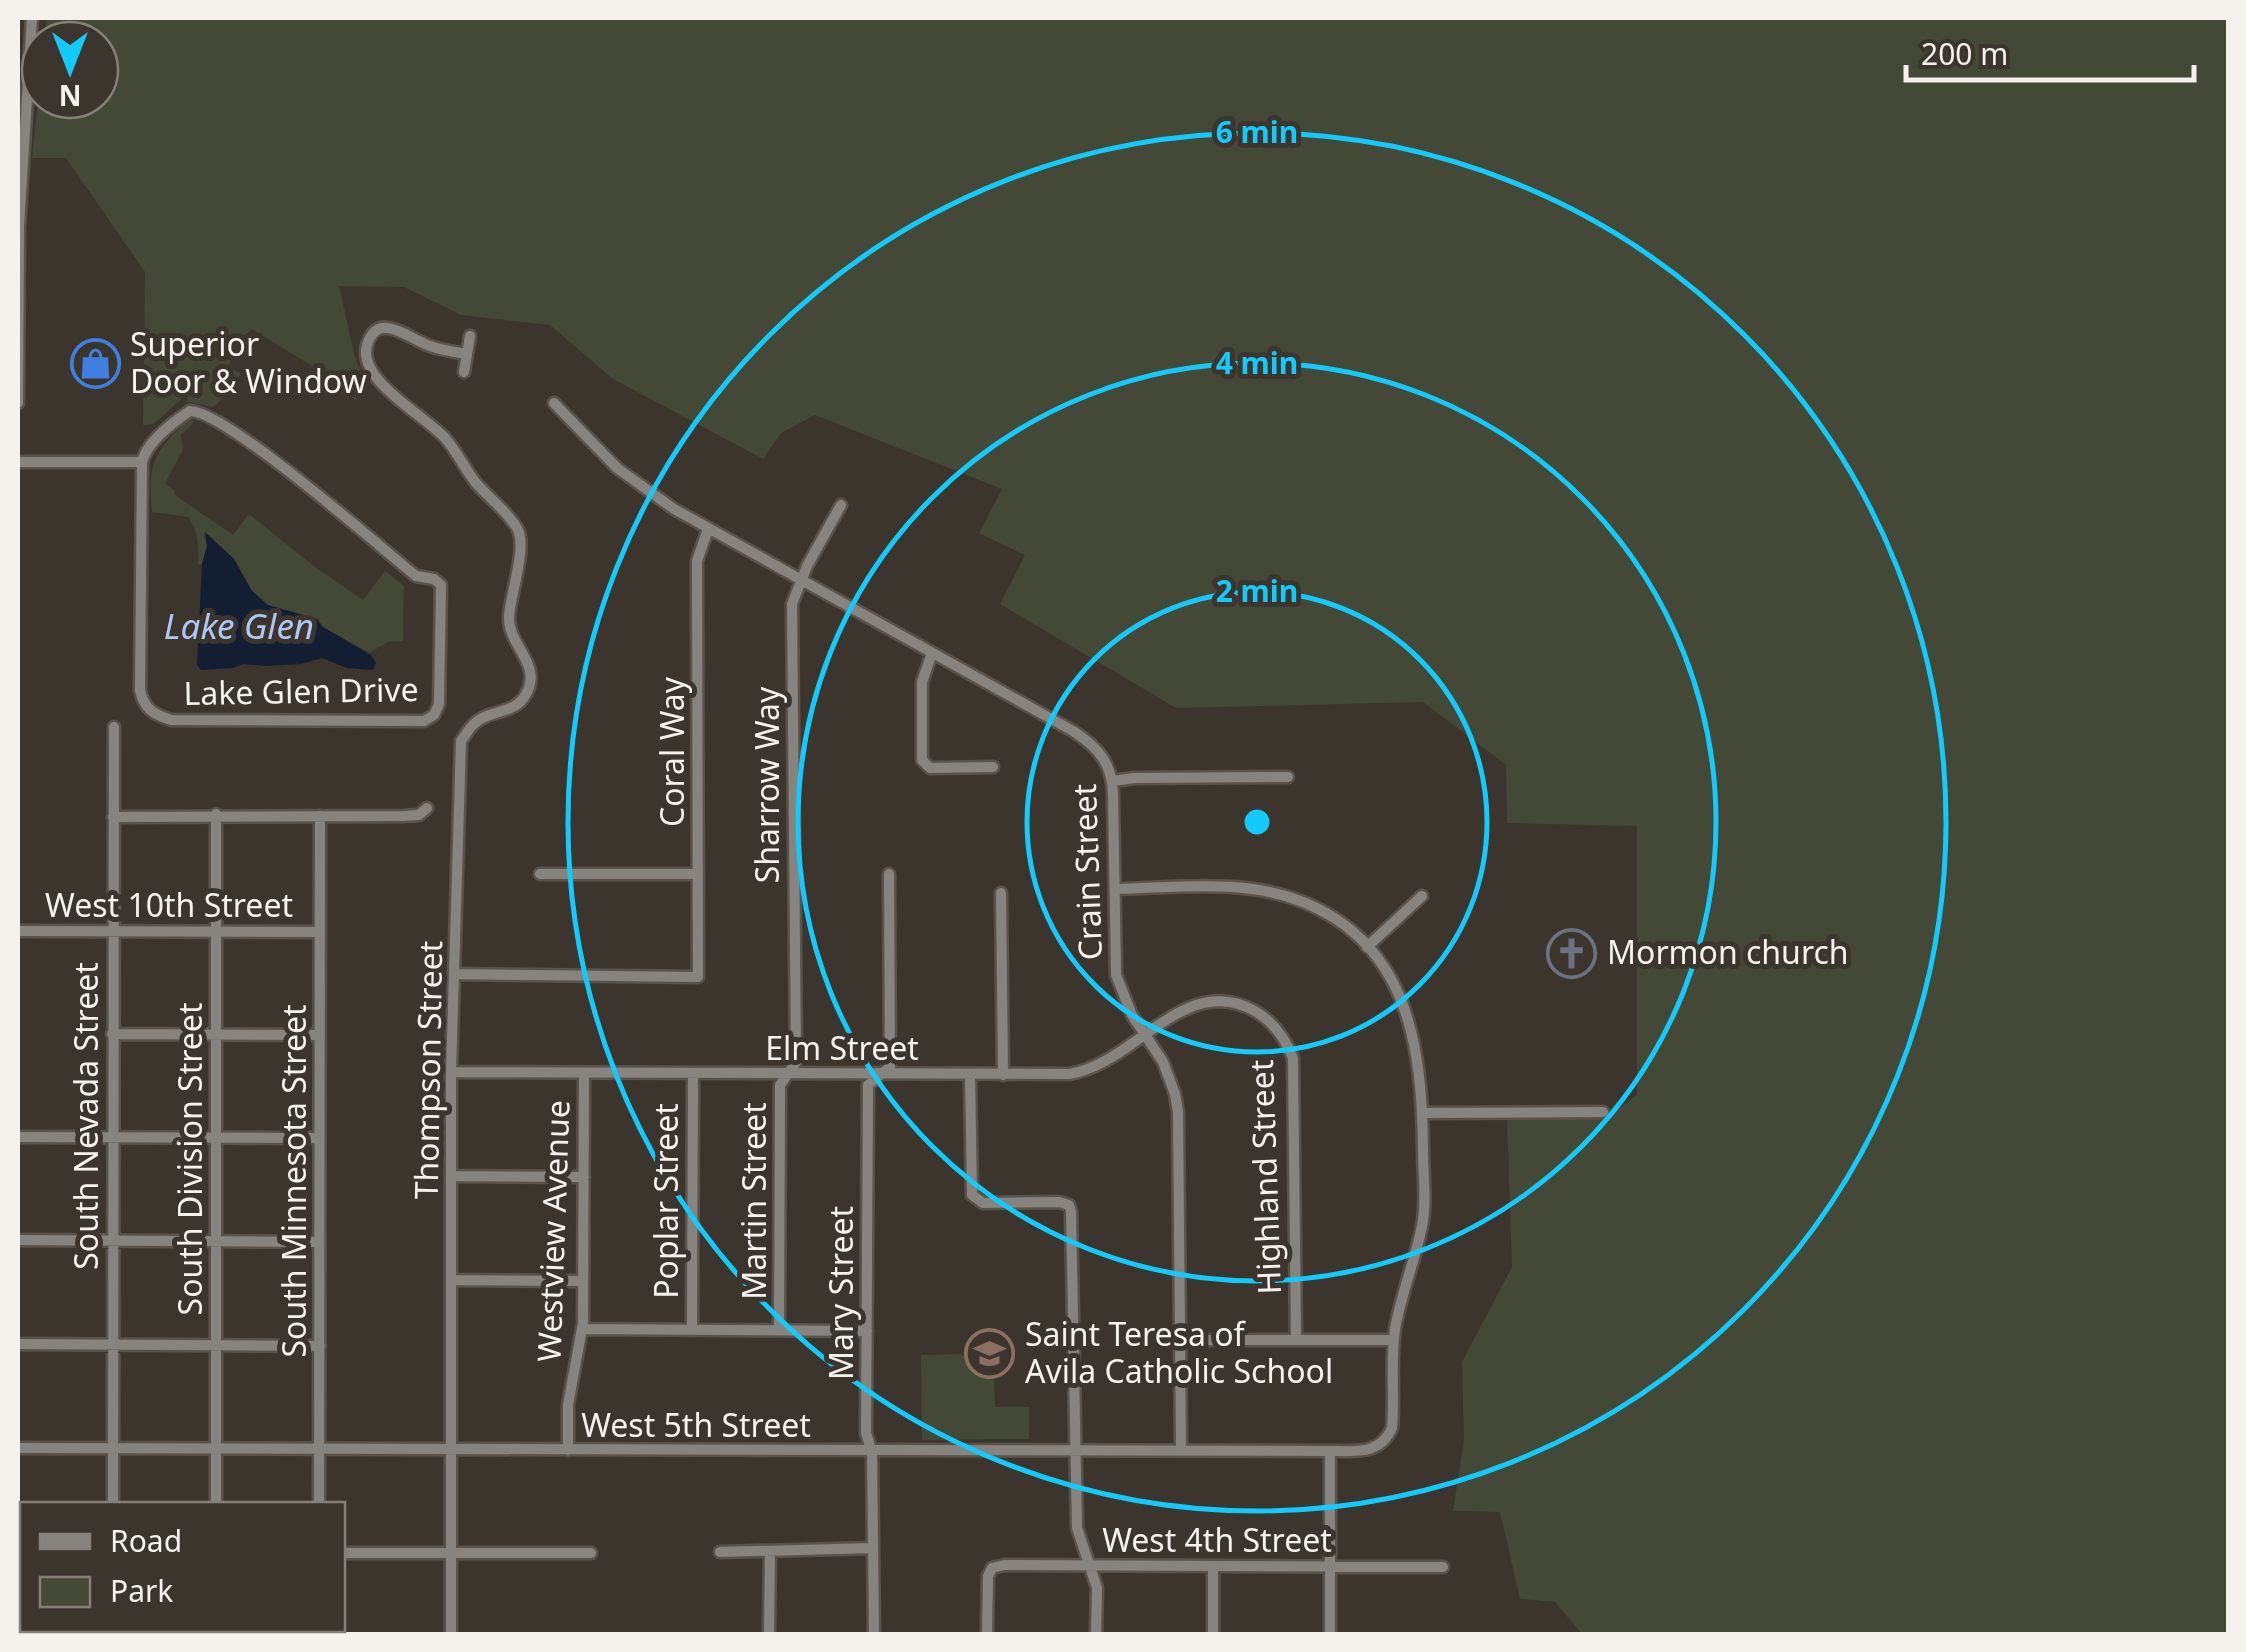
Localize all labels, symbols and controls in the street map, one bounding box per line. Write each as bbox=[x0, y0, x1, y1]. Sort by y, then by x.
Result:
north arrow bbox=[20, 20, 120, 120]
scale bar bbox=[1906, 20, 2194, 82]
text: 200 m bbox=[1921, 33, 2008, 74]
text: N bbox=[59, 77, 81, 115]
text: 6 min bbox=[1216, 111, 1298, 152]
place label: Superior Door & Window bbox=[130, 322, 367, 402]
shop icon: Superior Door & Window bbox=[69, 337, 121, 389]
text: 4 min bbox=[1216, 342, 1298, 383]
text: 2 min bbox=[1216, 570, 1298, 611]
water label: Lake Glen bbox=[164, 602, 314, 649]
street label: Lake Glen Drive bbox=[183, 667, 419, 714]
street label: Coral Way bbox=[650, 676, 693, 827]
street label: Sharrow Way bbox=[745, 686, 788, 883]
street label: Crain Street bbox=[1062, 783, 1111, 961]
centre of rings bbox=[1239, 804, 1275, 840]
street label: West 10th Street bbox=[45, 883, 293, 926]
church icon: Mormon church bbox=[1546, 927, 1598, 979]
place label: Mormon church bbox=[1607, 930, 1849, 973]
street label: Thompson Street bbox=[404, 940, 451, 1200]
street label: South Nevada Street bbox=[64, 962, 107, 1270]
street label: South Division Street bbox=[168, 1003, 211, 1315]
street label: South Minnesota Street bbox=[272, 1004, 315, 1358]
street label: Elm Street bbox=[765, 1026, 919, 1069]
street label: Highland Street bbox=[1239, 1059, 1290, 1295]
street label: Westview Avenue bbox=[526, 1099, 579, 1363]
street label: Martin Street bbox=[732, 1102, 775, 1300]
street label: Poplar Street bbox=[644, 1103, 687, 1299]
street label: Mary Street bbox=[819, 1206, 862, 1380]
place label: Saint Teresa of Avila Catholic School bbox=[1025, 1312, 1333, 1392]
school or university icon: Saint Teresa of Avila Catholic School bbox=[964, 1327, 1016, 1379]
street label: West 5th Street bbox=[581, 1403, 811, 1446]
legend bbox=[20, 1502, 345, 1632]
street label: West 4th Street bbox=[1102, 1518, 1332, 1561]
text: Road bbox=[110, 1520, 182, 1561]
text: Park bbox=[110, 1570, 173, 1611]

